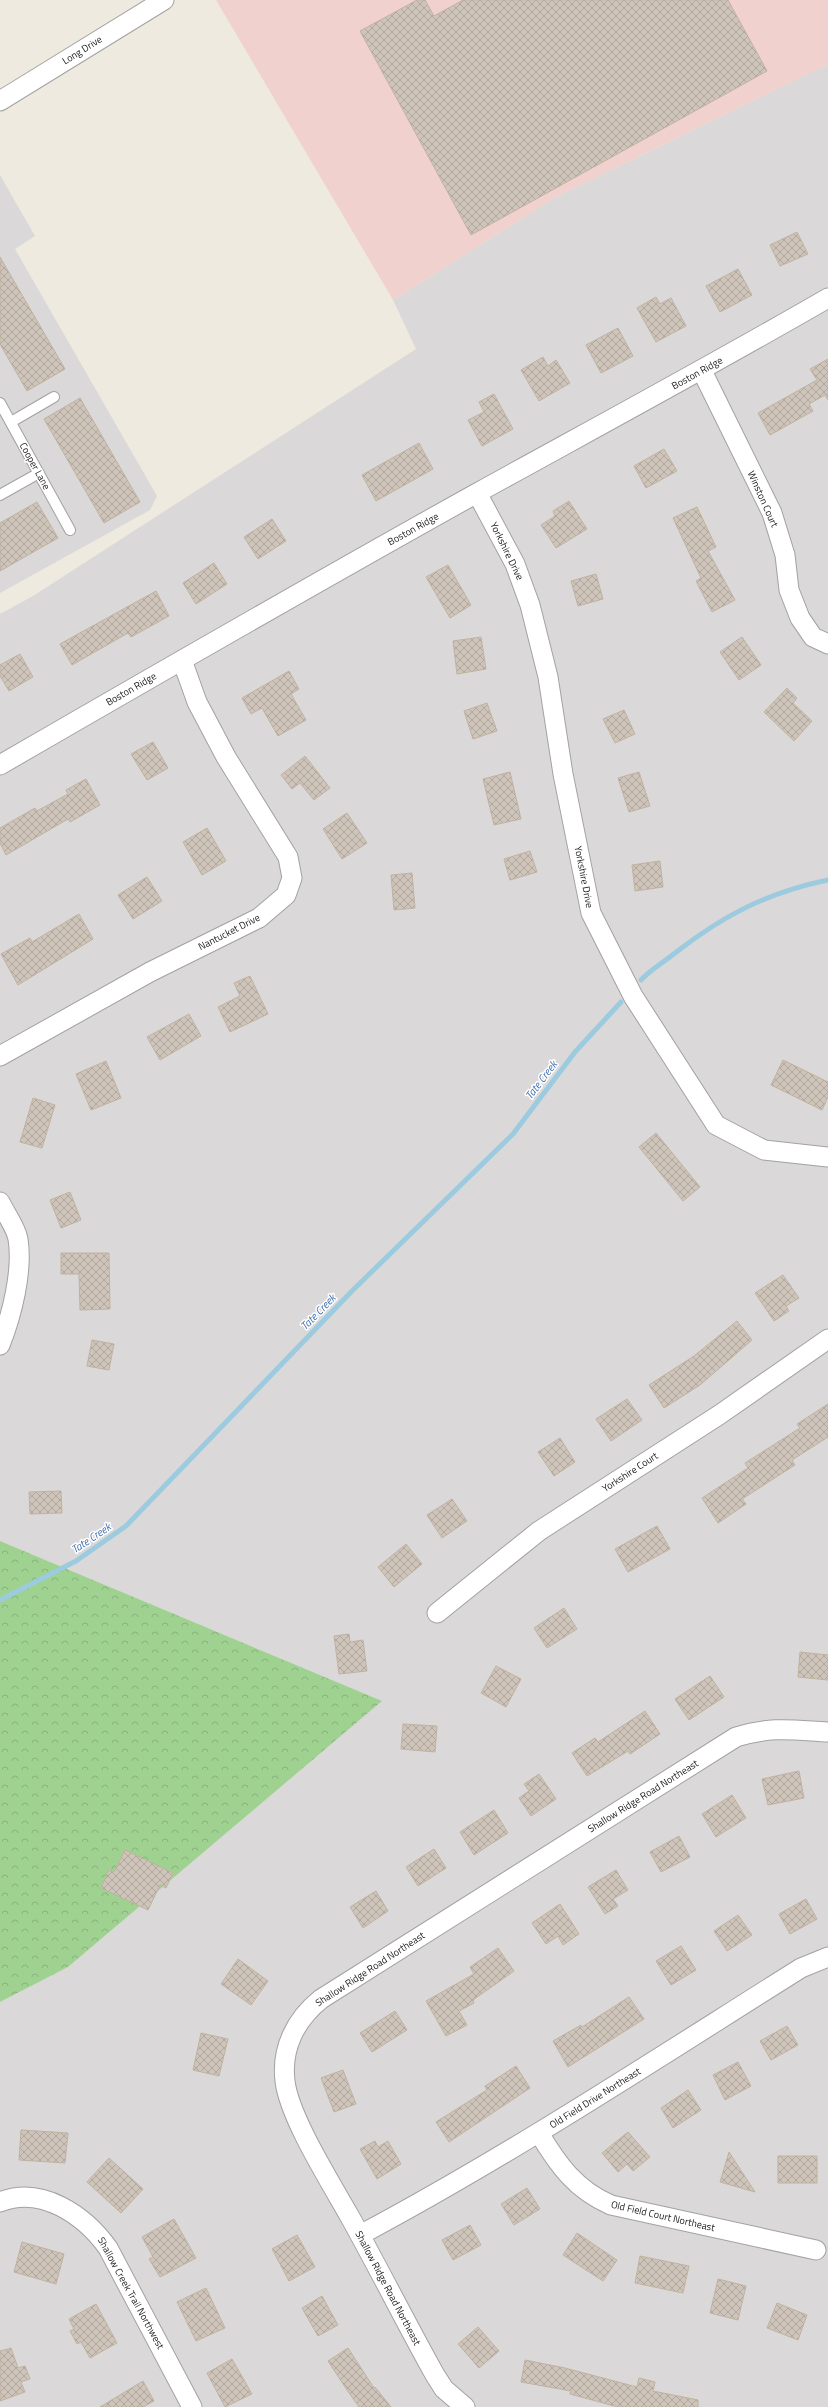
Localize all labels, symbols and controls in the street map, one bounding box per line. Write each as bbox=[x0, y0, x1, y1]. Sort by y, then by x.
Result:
street label: Long Drive bbox=[59, 32, 105, 68]
street label: Boston Ridge bbox=[669, 353, 725, 393]
street label: Cooper Lane bbox=[16, 440, 54, 492]
street label: Winston Court bbox=[744, 468, 782, 530]
street label: Boston Ridge bbox=[385, 509, 441, 549]
street label: Yorkshire Drive bbox=[486, 519, 528, 583]
street label: Boston Ridge bbox=[103, 668, 159, 710]
street label: Yorkshire Drive bbox=[571, 845, 597, 909]
street label: Nantucket Drive bbox=[195, 910, 263, 954]
water label: Tate Creek bbox=[521, 1056, 562, 1103]
water label: Tate Creek bbox=[297, 1290, 340, 1334]
street label: Yorkshire Court bbox=[599, 1448, 661, 1496]
water label: Tate Creek bbox=[68, 1518, 115, 1557]
street label: Shallow Ridge Road Northeast bbox=[585, 1755, 702, 1836]
street label: Shallow Ridge Road Northeast bbox=[312, 1928, 428, 2010]
street label: Old Field Drive Northeast bbox=[546, 2063, 644, 2132]
street label: Old Field Court Northeast bbox=[609, 2197, 717, 2235]
street label: Shallow Ridge Road Northeast bbox=[351, 2228, 425, 2348]
street label: Shallow Creek Trail Northwest bbox=[94, 2234, 168, 2352]

